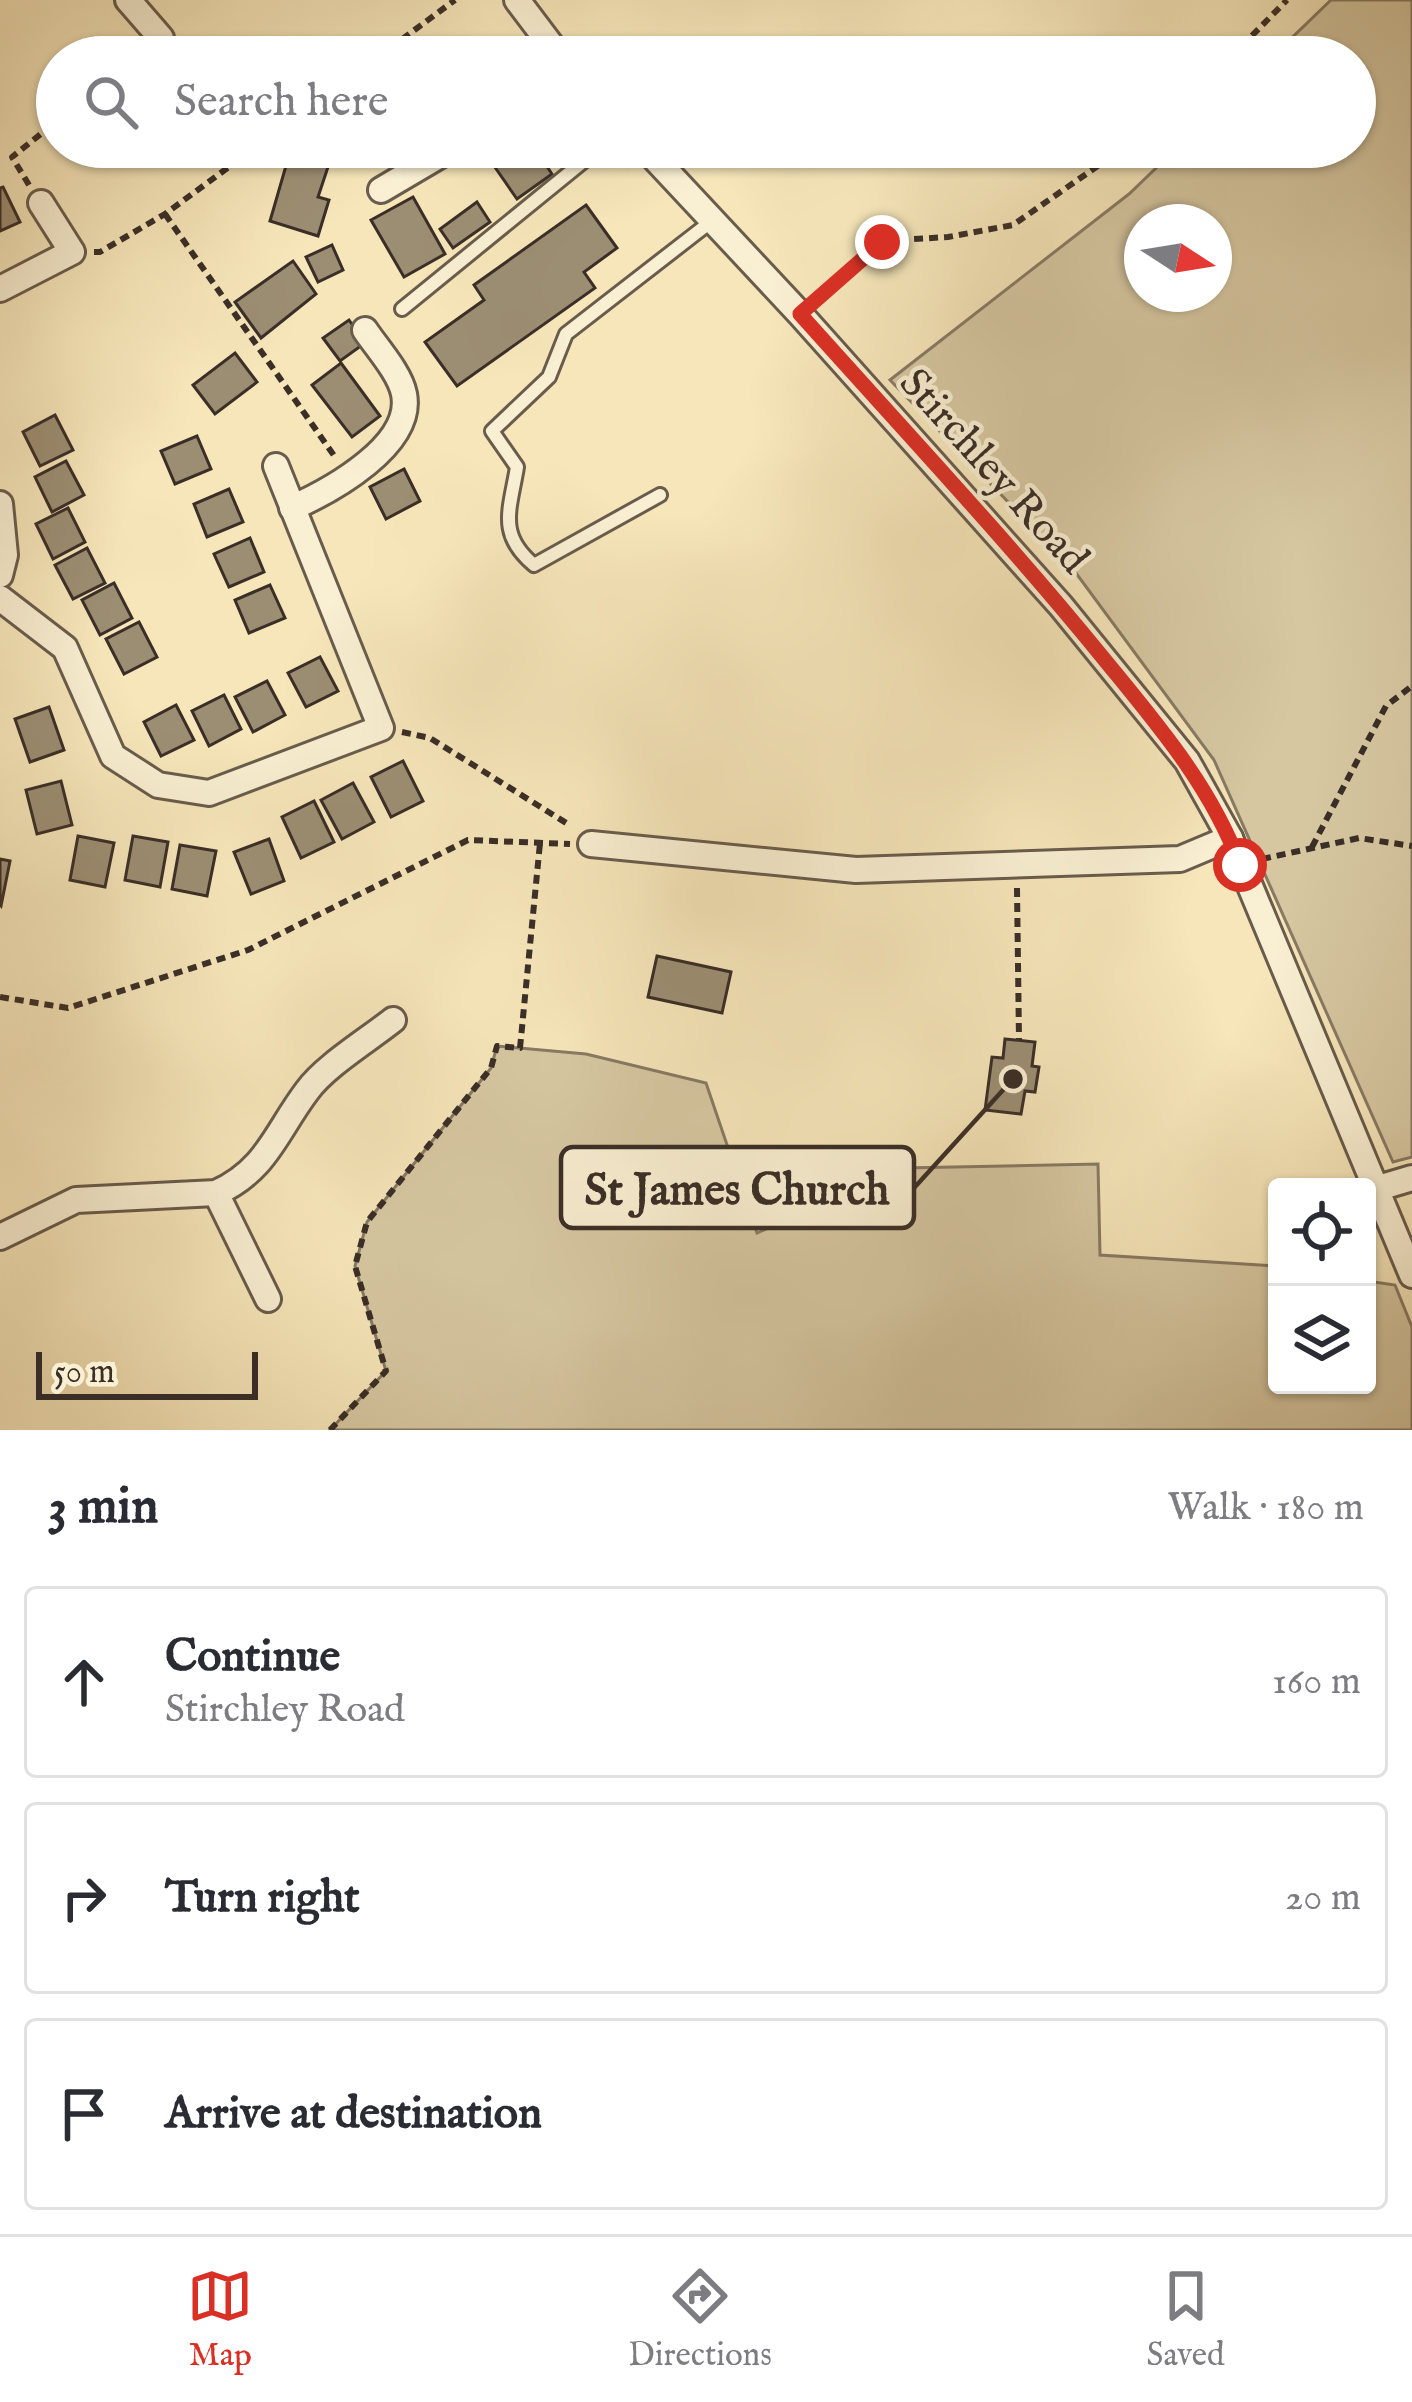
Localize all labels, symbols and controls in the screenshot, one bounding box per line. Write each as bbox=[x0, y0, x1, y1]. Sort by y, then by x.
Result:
search box bbox=[36, 36, 1376, 168]
icon: search bbox=[78, 69, 144, 135]
text: Search here bbox=[174, 74, 388, 131]
north arrow bbox=[1124, 204, 1232, 312]
route end bbox=[855, 215, 909, 269]
street label: Stirchley Road bbox=[887, 358, 1100, 586]
route start bbox=[1213, 838, 1267, 892]
callout: St James Church bbox=[561, 1147, 914, 1228]
text: St James Church bbox=[585, 1163, 890, 1220]
map controls bbox=[1268, 1178, 1376, 1394]
button: locate bbox=[1268, 1178, 1376, 1286]
button: layers bbox=[1268, 1286, 1376, 1394]
scale bar bbox=[36, 1346, 258, 1399]
text: 50 m bbox=[54, 1352, 115, 1394]
text: 3 min bbox=[48, 1476, 158, 1541]
text: Walk · 180 m bbox=[1168, 1484, 1364, 1533]
text: Continue bbox=[165, 1629, 340, 1686]
icon: ahead bbox=[51, 1649, 117, 1715]
text: 160 m bbox=[1272, 1658, 1361, 1707]
text: Stirchley Road bbox=[165, 1686, 405, 1735]
icon: right bbox=[51, 1865, 117, 1931]
text: Turn right bbox=[165, 1870, 360, 1927]
text: 20 m bbox=[1285, 1874, 1361, 1923]
icon: arrive bbox=[51, 2081, 117, 2147]
text: Arrive at destination bbox=[165, 2086, 542, 2143]
tab: Map bbox=[187, 2263, 253, 2377]
tab: Directions bbox=[628, 2263, 772, 2377]
tab: Saved bbox=[1147, 2263, 1225, 2377]

